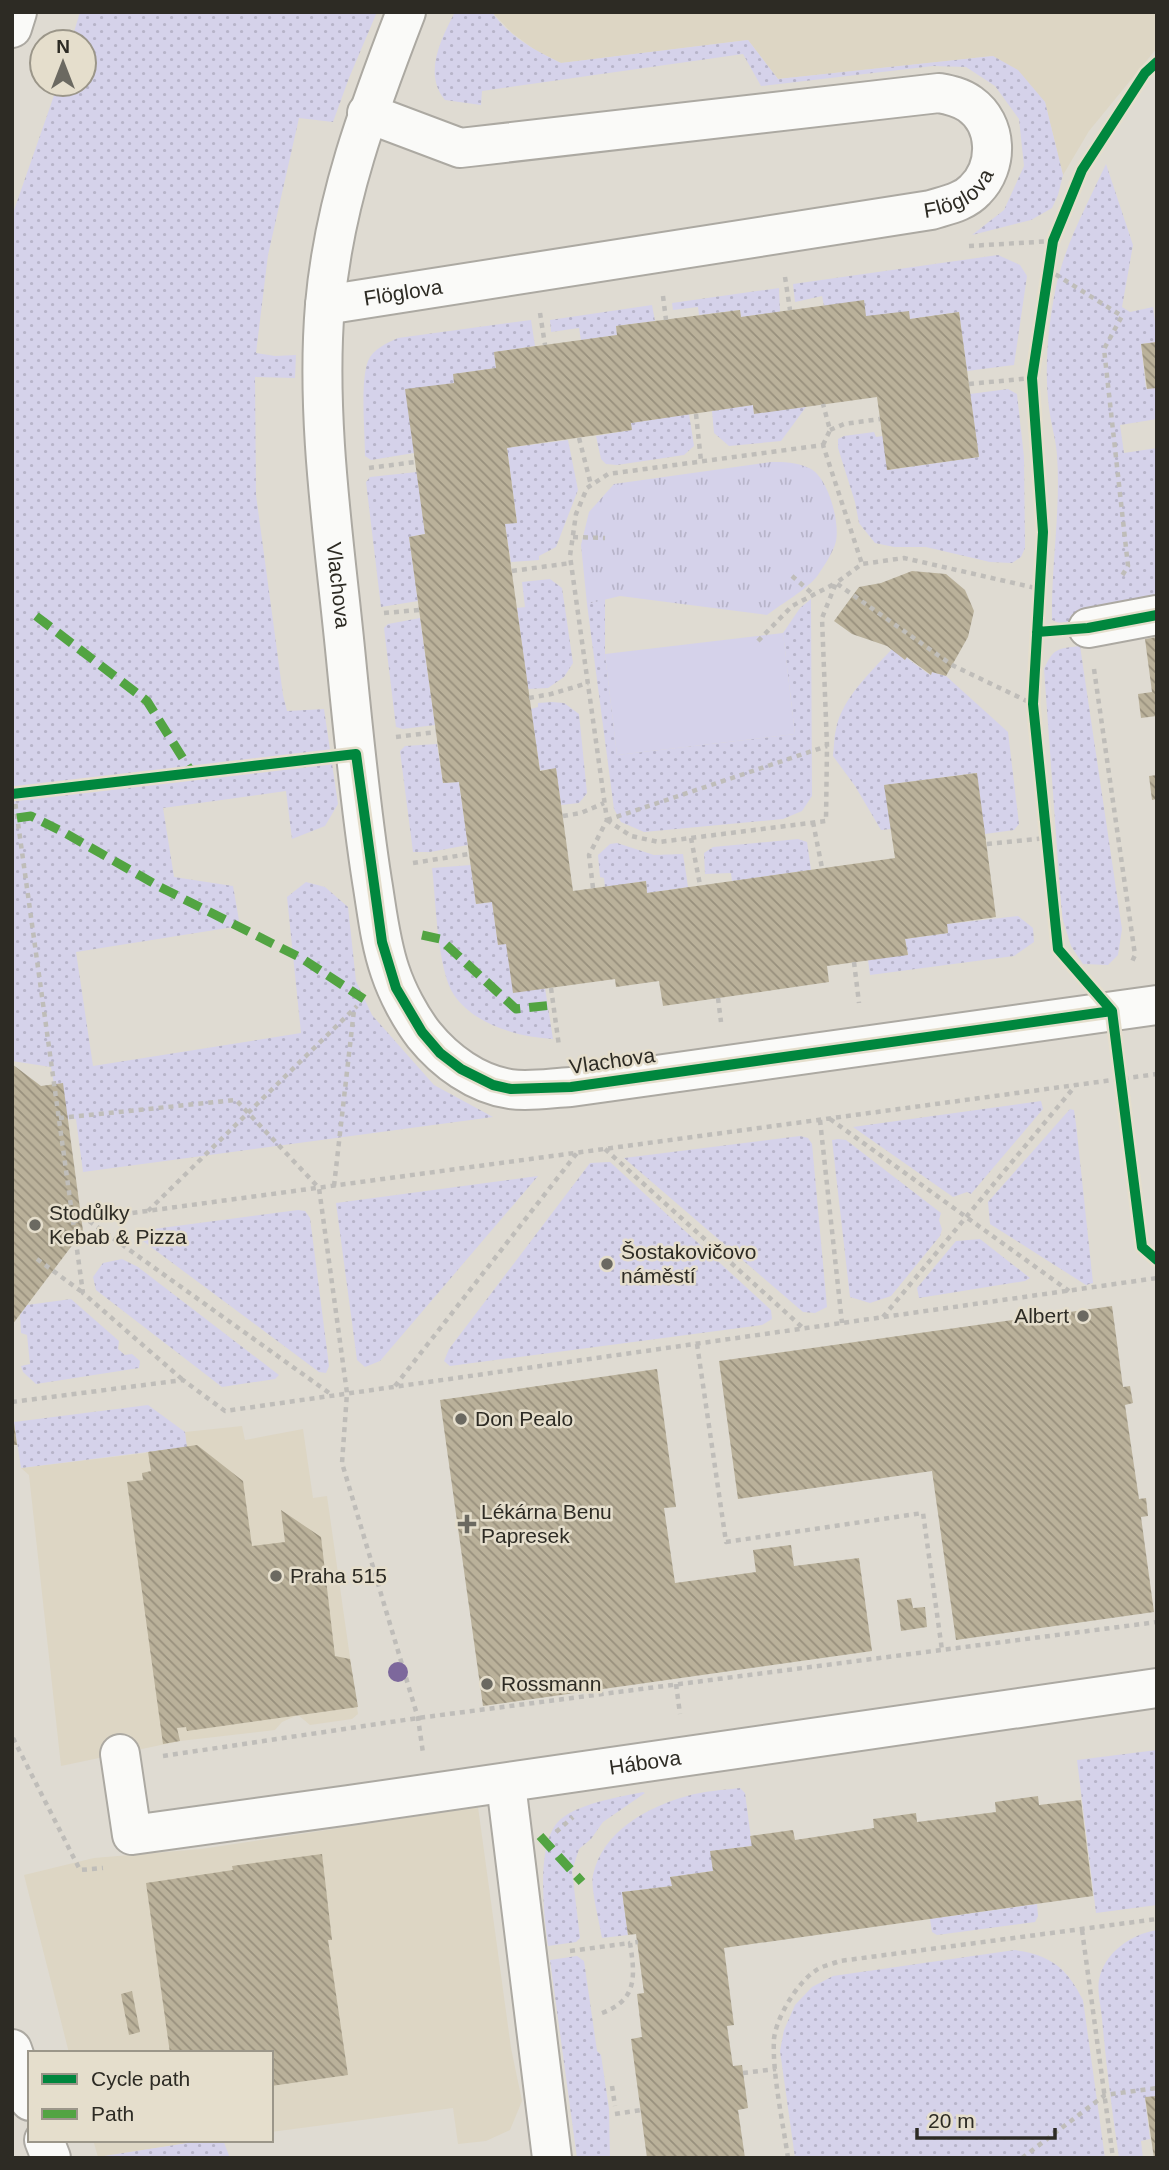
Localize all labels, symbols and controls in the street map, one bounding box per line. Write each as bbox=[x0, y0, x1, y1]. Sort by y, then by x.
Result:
north arrow bbox=[28, 28, 98, 98]
text: N bbox=[56, 36, 70, 57]
street label: Flöglova bbox=[922, 165, 998, 222]
street label: Flöglova bbox=[362, 275, 444, 310]
street label: Vlachova bbox=[323, 541, 355, 630]
street label: Vlachova bbox=[568, 1043, 657, 1078]
place label: Stodůlky Kebab & Pizza bbox=[49, 1201, 187, 1248]
marker: Stodůlky Kebab & Pizza bbox=[27, 1217, 43, 1233]
place label: Šostakovičovo náměstí bbox=[621, 1240, 756, 1287]
marker: Šostakovičovo náměstí bbox=[599, 1256, 615, 1272]
place label: Albert bbox=[1014, 1304, 1069, 1327]
marker: Albert bbox=[1075, 1308, 1091, 1324]
place label: Don Pealo bbox=[475, 1407, 573, 1430]
marker: Don Pealo bbox=[453, 1411, 469, 1427]
place label: Lékárna Benu Papresek bbox=[481, 1500, 612, 1547]
marker: Lékárna Benu Papresek bbox=[459, 1516, 475, 1532]
place label: Praha 515 bbox=[290, 1564, 387, 1587]
marker: Praha 515 bbox=[268, 1568, 284, 1584]
place label: Rossmann bbox=[501, 1672, 601, 1695]
marker: Rossmann bbox=[479, 1676, 495, 1692]
street label: Hábova bbox=[607, 1745, 683, 1779]
legend bbox=[28, 2051, 273, 2142]
text: Cycle path bbox=[91, 2067, 190, 2090]
scale bar bbox=[917, 2096, 1055, 2140]
text: Path bbox=[91, 2102, 134, 2125]
text: 20 m bbox=[928, 2109, 975, 2132]

